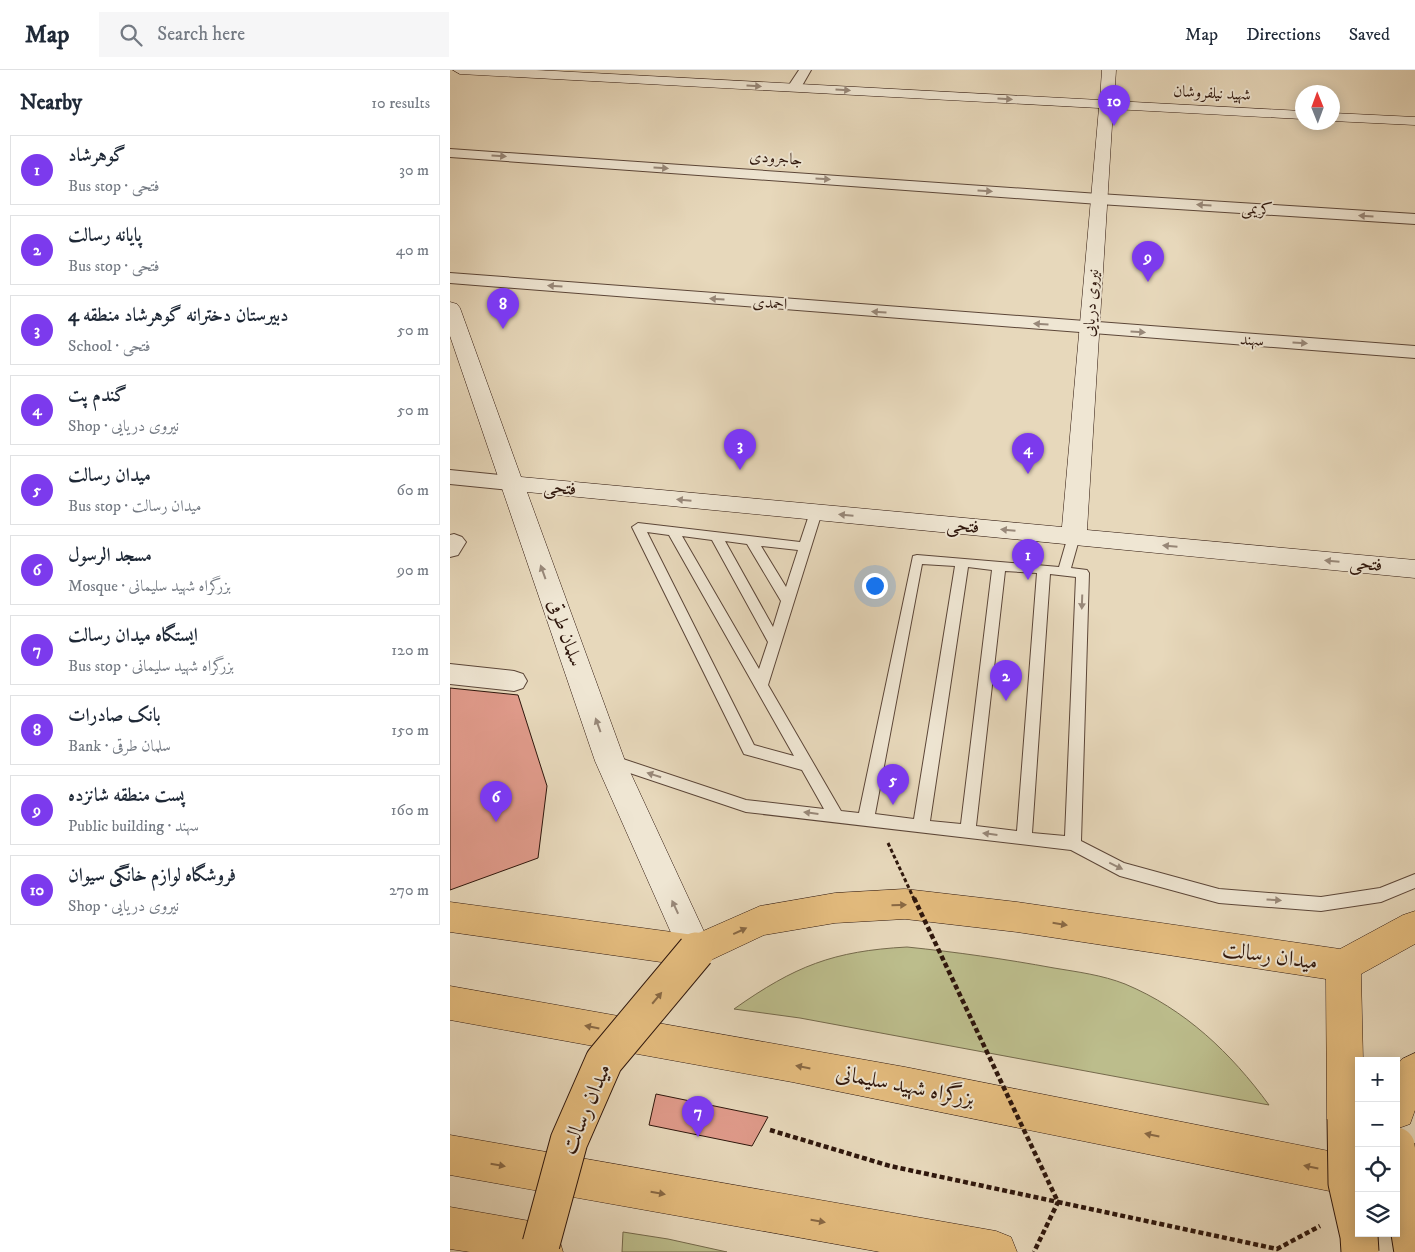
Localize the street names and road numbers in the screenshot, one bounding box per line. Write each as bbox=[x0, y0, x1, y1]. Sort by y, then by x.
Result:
street label: شهید نیلفروشان bbox=[1173, 81, 1251, 105]
street label: جاجرودی bbox=[749, 146, 803, 170]
street label: کریمی bbox=[1241, 198, 1273, 221]
street label: نیروی دریایی bbox=[1079, 268, 1103, 338]
street label: احمدی bbox=[752, 292, 788, 314]
street label: سهند bbox=[1239, 329, 1265, 351]
street label: فتحی bbox=[542, 475, 577, 502]
street label: فتحی bbox=[945, 513, 980, 540]
street label: فتحی bbox=[1348, 551, 1383, 578]
street label: سلمان طرقی bbox=[542, 596, 588, 670]
street label: میدان رسالت bbox=[1221, 936, 1319, 976]
street label: بزرگراه شهید سلیمانی bbox=[833, 1057, 977, 1113]
street label: میدان رسالت bbox=[555, 1060, 617, 1158]

